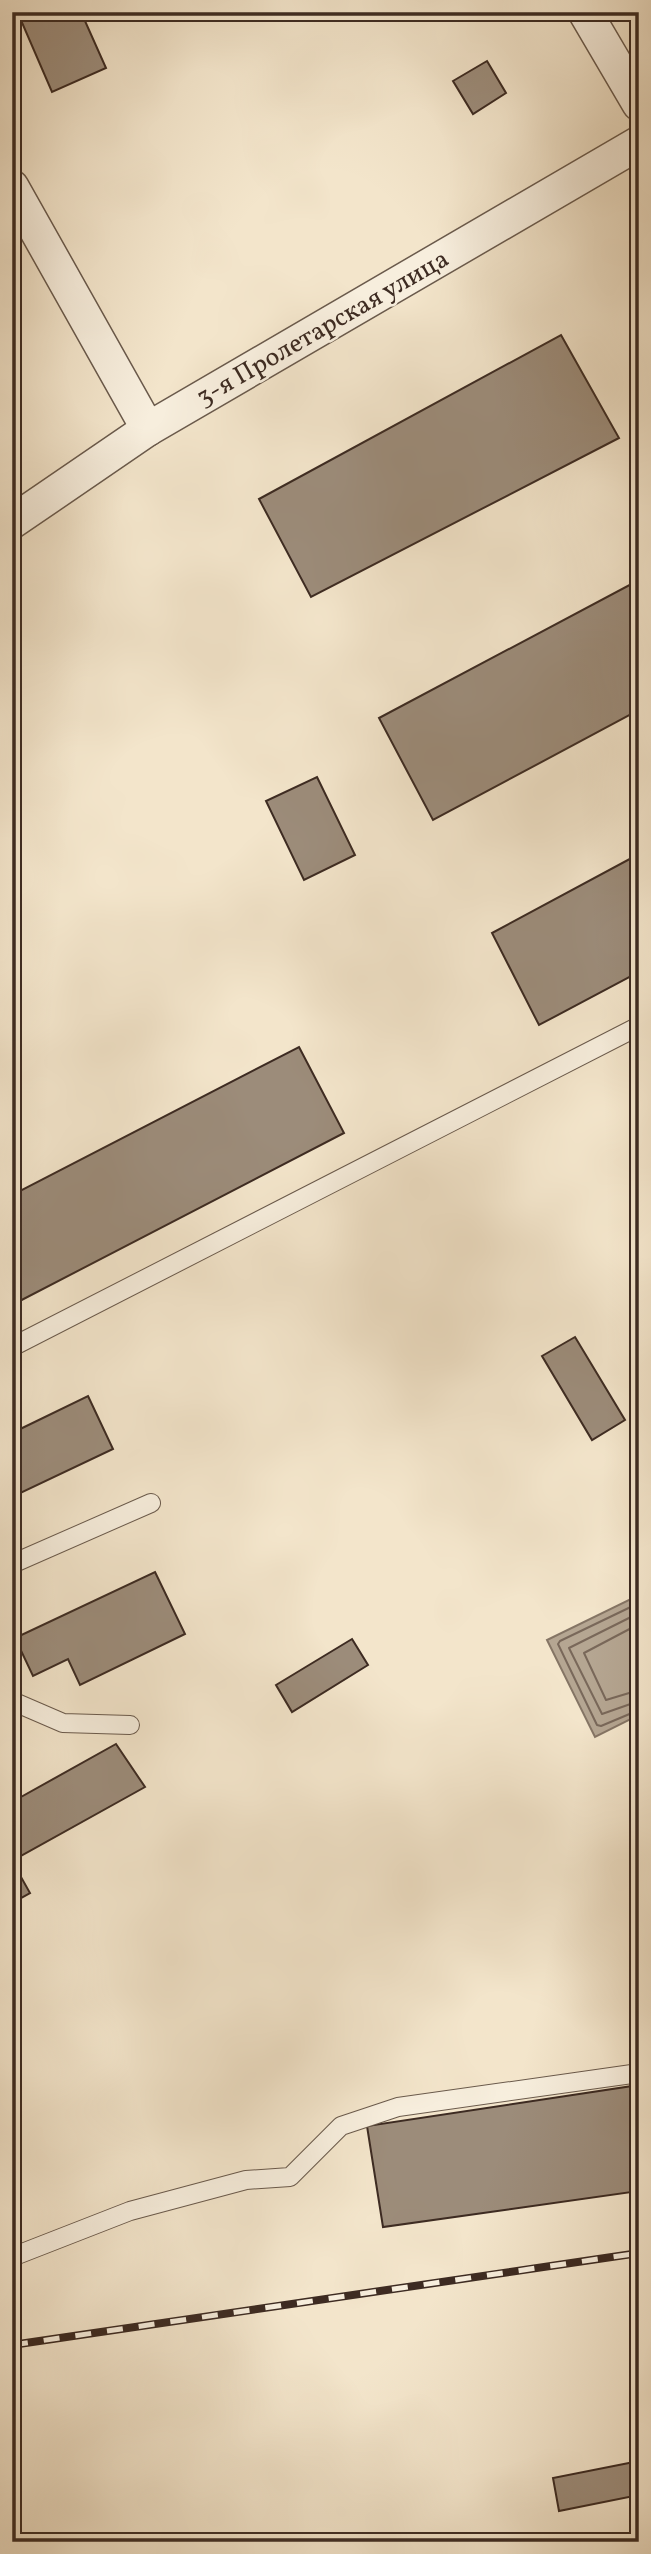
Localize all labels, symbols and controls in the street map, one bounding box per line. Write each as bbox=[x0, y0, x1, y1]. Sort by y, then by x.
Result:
street label: 3-я Пролетарская улица bbox=[190, 242, 456, 416]

